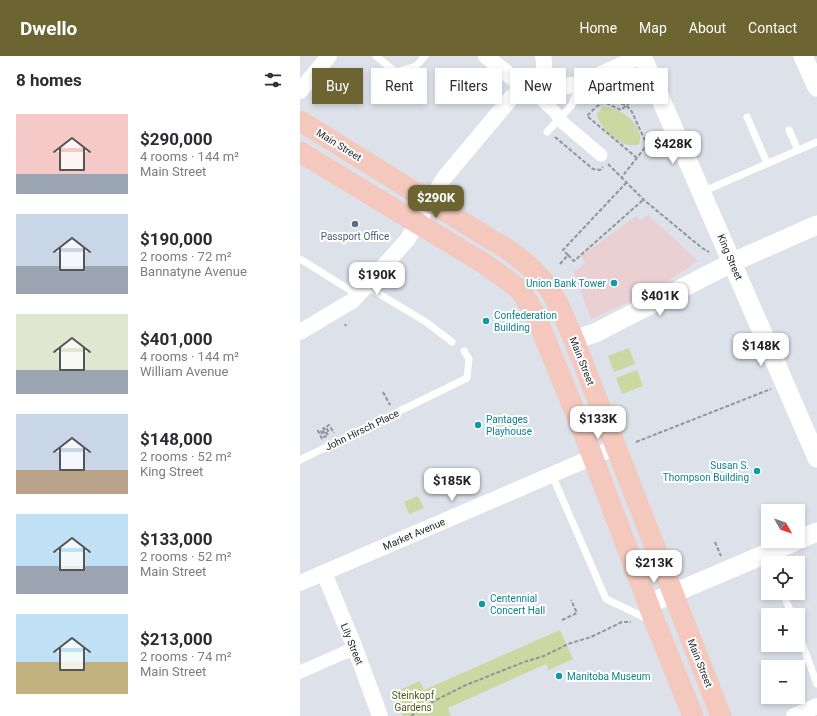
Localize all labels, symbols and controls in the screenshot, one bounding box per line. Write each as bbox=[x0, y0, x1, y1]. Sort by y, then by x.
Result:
text: Dwello bbox=[20, 17, 77, 40]
text: Home bbox=[579, 20, 617, 36]
text: Map bbox=[639, 20, 667, 36]
text: About bbox=[689, 20, 726, 36]
text: Contact bbox=[748, 20, 797, 36]
chip: Buy bbox=[312, 68, 363, 104]
chip: Rent bbox=[371, 68, 427, 104]
chip: Filters bbox=[435, 68, 502, 104]
chip: New bbox=[510, 68, 566, 104]
chip: Apartment bbox=[574, 68, 668, 104]
icon: filters bbox=[262, 69, 284, 91]
text: 8 homes bbox=[16, 70, 82, 90]
street label: Main Street bbox=[314, 127, 364, 163]
text: $290,000 bbox=[140, 129, 212, 149]
icon: home bbox=[48, 130, 96, 178]
pin: $428K bbox=[645, 131, 701, 165]
text: $428K bbox=[654, 136, 692, 151]
text: 4 rooms · 144 m² bbox=[140, 149, 239, 164]
text: Main Street bbox=[140, 164, 206, 179]
pin: $290K bbox=[408, 185, 464, 219]
text: $290K bbox=[417, 190, 455, 205]
marker: Passport Office bbox=[350, 219, 360, 229]
text: $190,000 bbox=[140, 229, 212, 249]
icon: home bbox=[48, 230, 96, 278]
place label: Passport Office bbox=[321, 231, 389, 242]
street label: King Street bbox=[715, 232, 745, 282]
text: 2 rooms · 72 m² bbox=[140, 249, 232, 264]
pin: $190K bbox=[349, 262, 405, 296]
text: Bannatyne Avenue bbox=[140, 264, 247, 279]
text: $190K bbox=[358, 267, 396, 282]
place label: Union Bank Tower bbox=[526, 278, 607, 289]
marker: Union Bank Tower bbox=[609, 278, 619, 288]
pin: $401K bbox=[632, 283, 688, 317]
text: $401K bbox=[641, 288, 679, 303]
place label: Confederation Building bbox=[494, 310, 557, 333]
marker: Confederation Building bbox=[481, 316, 491, 326]
text: $401,000 bbox=[140, 329, 212, 349]
icon: home bbox=[48, 330, 96, 378]
pin: $148K bbox=[733, 333, 789, 367]
street label: Main Street bbox=[567, 335, 597, 387]
text: $148K bbox=[742, 338, 780, 353]
text: 4 rooms · 144 m² bbox=[140, 349, 239, 364]
text: William Avenue bbox=[140, 364, 228, 379]
pin: $133K bbox=[570, 406, 626, 440]
street label: John Hirsch Place bbox=[323, 407, 401, 453]
text: $133K bbox=[579, 411, 617, 426]
place label: Pantages Playhouse bbox=[486, 414, 532, 437]
marker: Pantages Playhouse bbox=[473, 420, 483, 430]
text: $148,000 bbox=[140, 429, 212, 449]
icon: home bbox=[48, 430, 96, 478]
text: 2 rooms · 52 m² bbox=[140, 449, 232, 464]
place label: Susan S. Thompson Building bbox=[663, 460, 749, 483]
text: King Street bbox=[140, 464, 203, 479]
marker: Susan S. Thompson Building bbox=[752, 466, 762, 476]
pin: $185K bbox=[424, 468, 480, 502]
text: $185K bbox=[433, 473, 471, 488]
north arrow bbox=[761, 504, 805, 548]
map controls bbox=[761, 504, 805, 704]
street label: Market Avenue bbox=[381, 516, 447, 552]
text: $133,000 bbox=[140, 529, 212, 549]
icon: home bbox=[48, 530, 96, 578]
text: 2 rooms · 52 m² bbox=[140, 549, 232, 564]
pin: $213K bbox=[626, 550, 682, 584]
text: $213K bbox=[635, 555, 673, 570]
button: locate bbox=[761, 556, 805, 600]
text: Main Street bbox=[140, 564, 206, 579]
place label: Centennial Concert Hall bbox=[490, 593, 545, 616]
marker: Centennial Concert Hall bbox=[477, 599, 487, 609]
button: + bbox=[761, 608, 805, 652]
street label: Lily Street bbox=[339, 622, 365, 666]
text: $213,000 bbox=[140, 629, 212, 649]
icon: home bbox=[48, 630, 96, 678]
street label: Main Street bbox=[685, 637, 715, 689]
text: 2 rooms · 74 m² bbox=[140, 649, 232, 664]
button: − bbox=[761, 660, 805, 704]
text: Main Street bbox=[140, 664, 206, 679]
marker: Manitoba Museum bbox=[554, 671, 564, 681]
place label: Manitoba Museum bbox=[567, 671, 651, 682]
park label: Steinkopf Gardens bbox=[392, 690, 435, 713]

